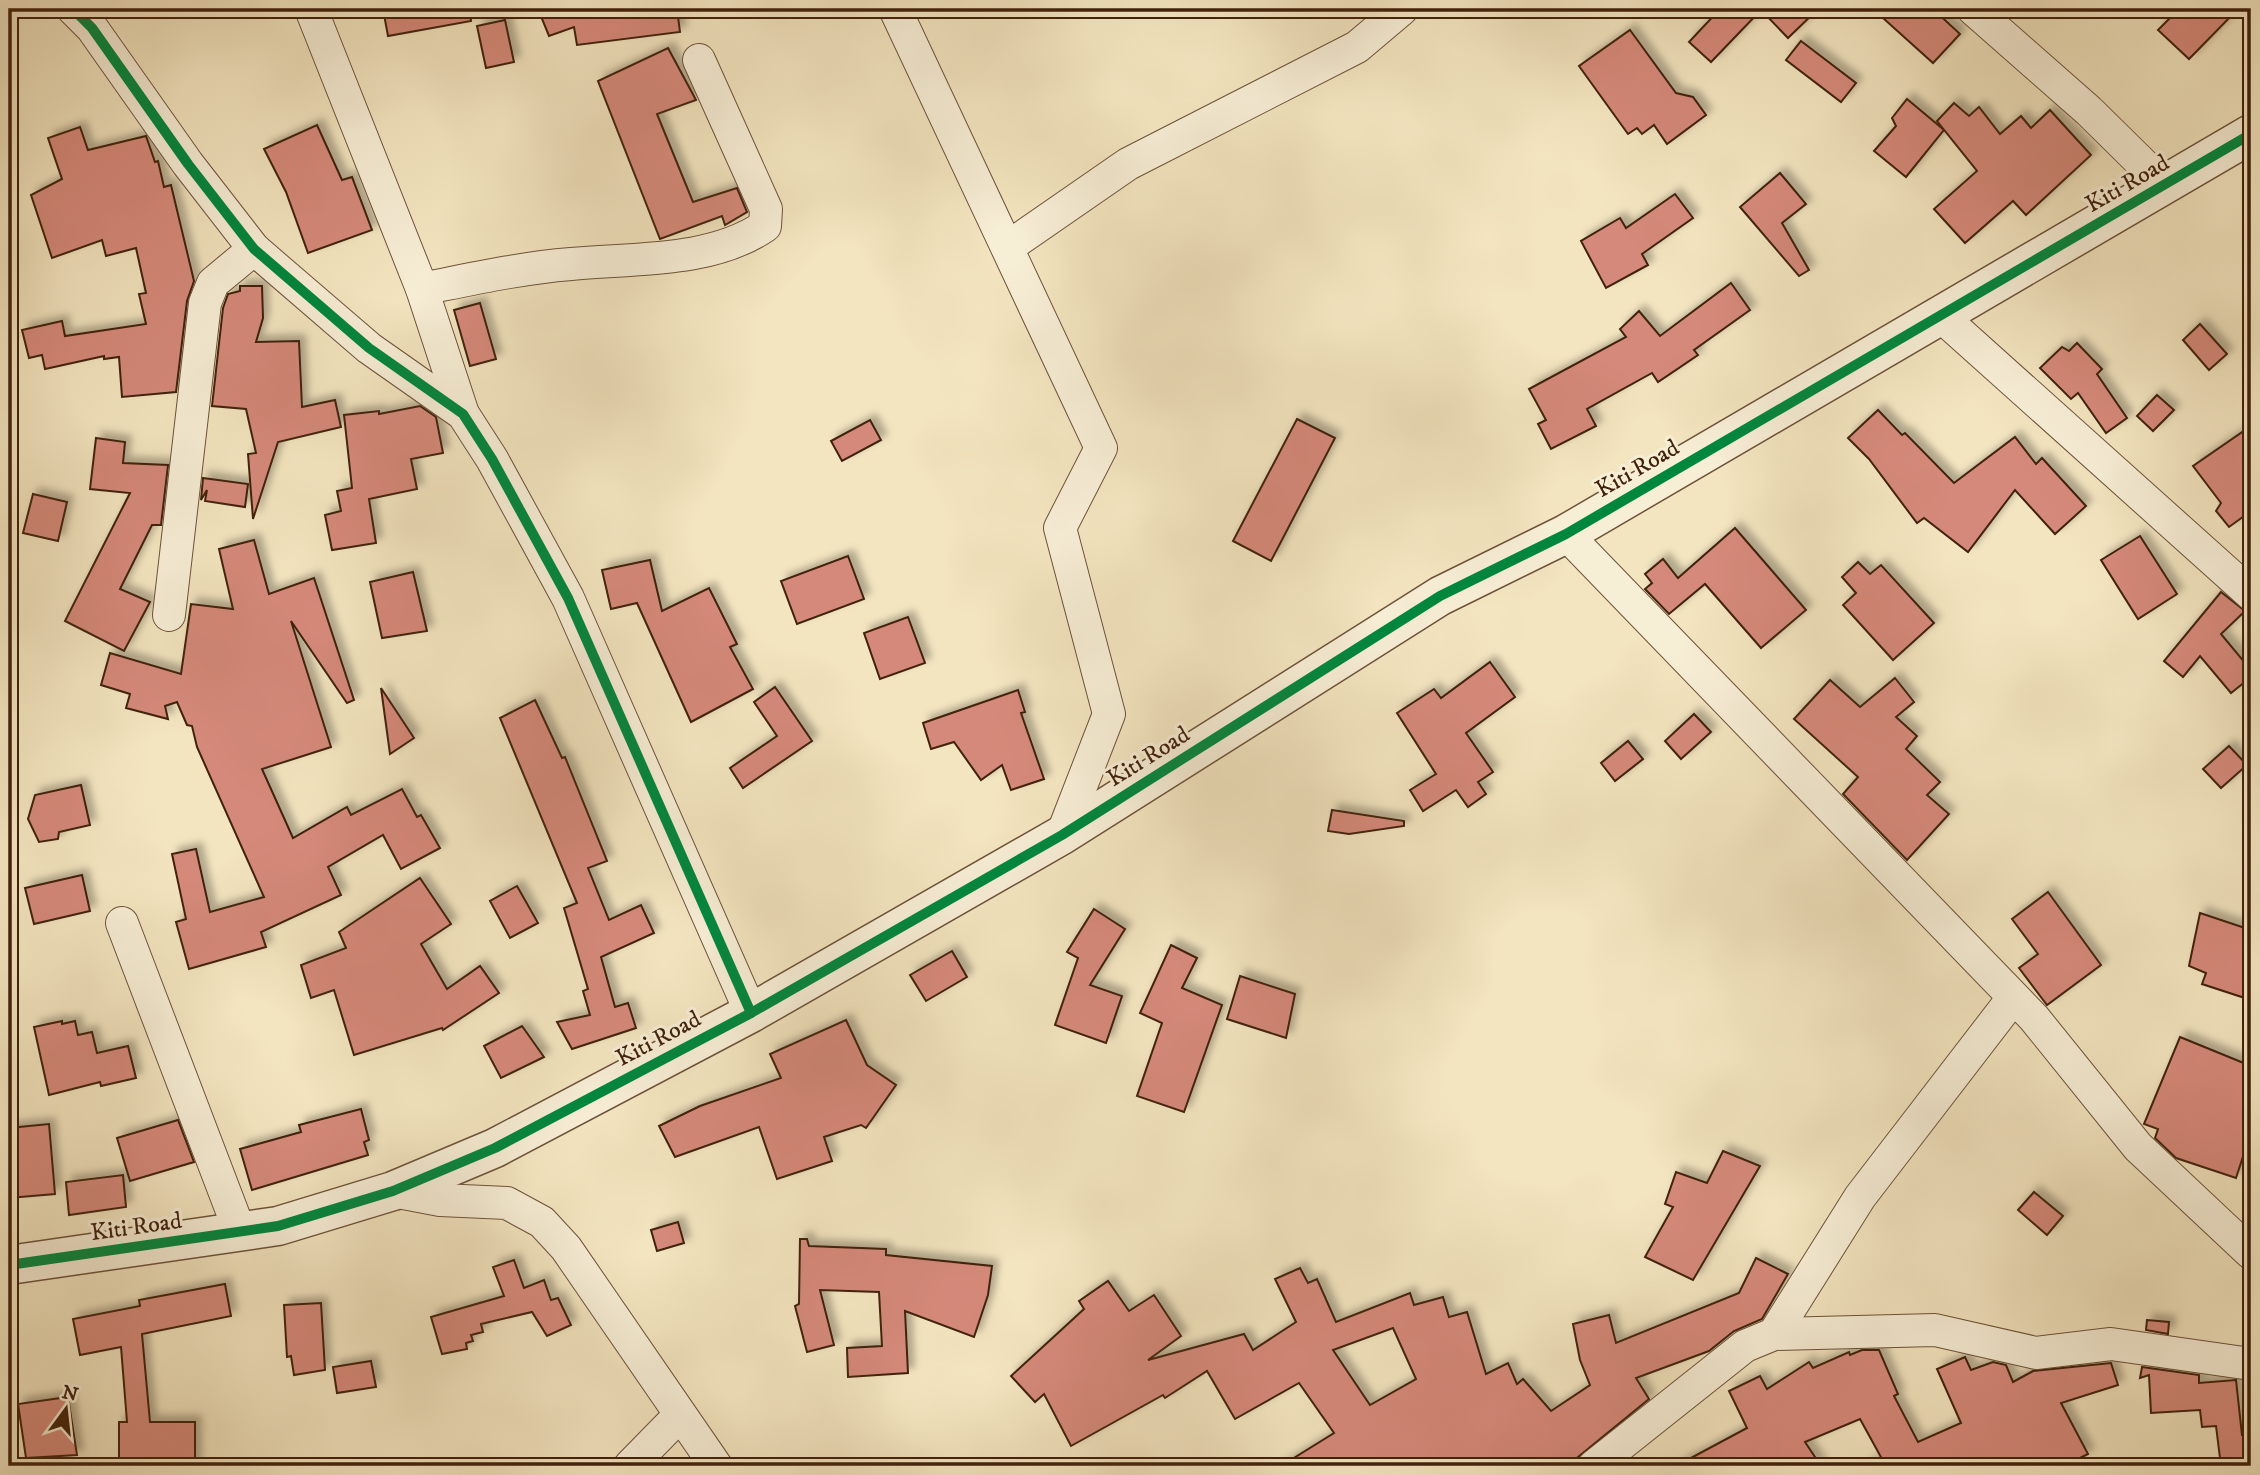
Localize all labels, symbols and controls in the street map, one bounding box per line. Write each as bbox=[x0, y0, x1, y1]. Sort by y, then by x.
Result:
street label: Kiti Road bbox=[2080, 148, 2175, 220]
street label: Kiti Road bbox=[1590, 433, 1685, 505]
street label: Kiti Road bbox=[1102, 720, 1195, 794]
street label: Kiti Road bbox=[611, 1004, 706, 1074]
street label: Kiti Road bbox=[89, 1206, 184, 1248]
north arrow bbox=[32, 1374, 102, 1444]
text: N bbox=[59, 1381, 81, 1407]

